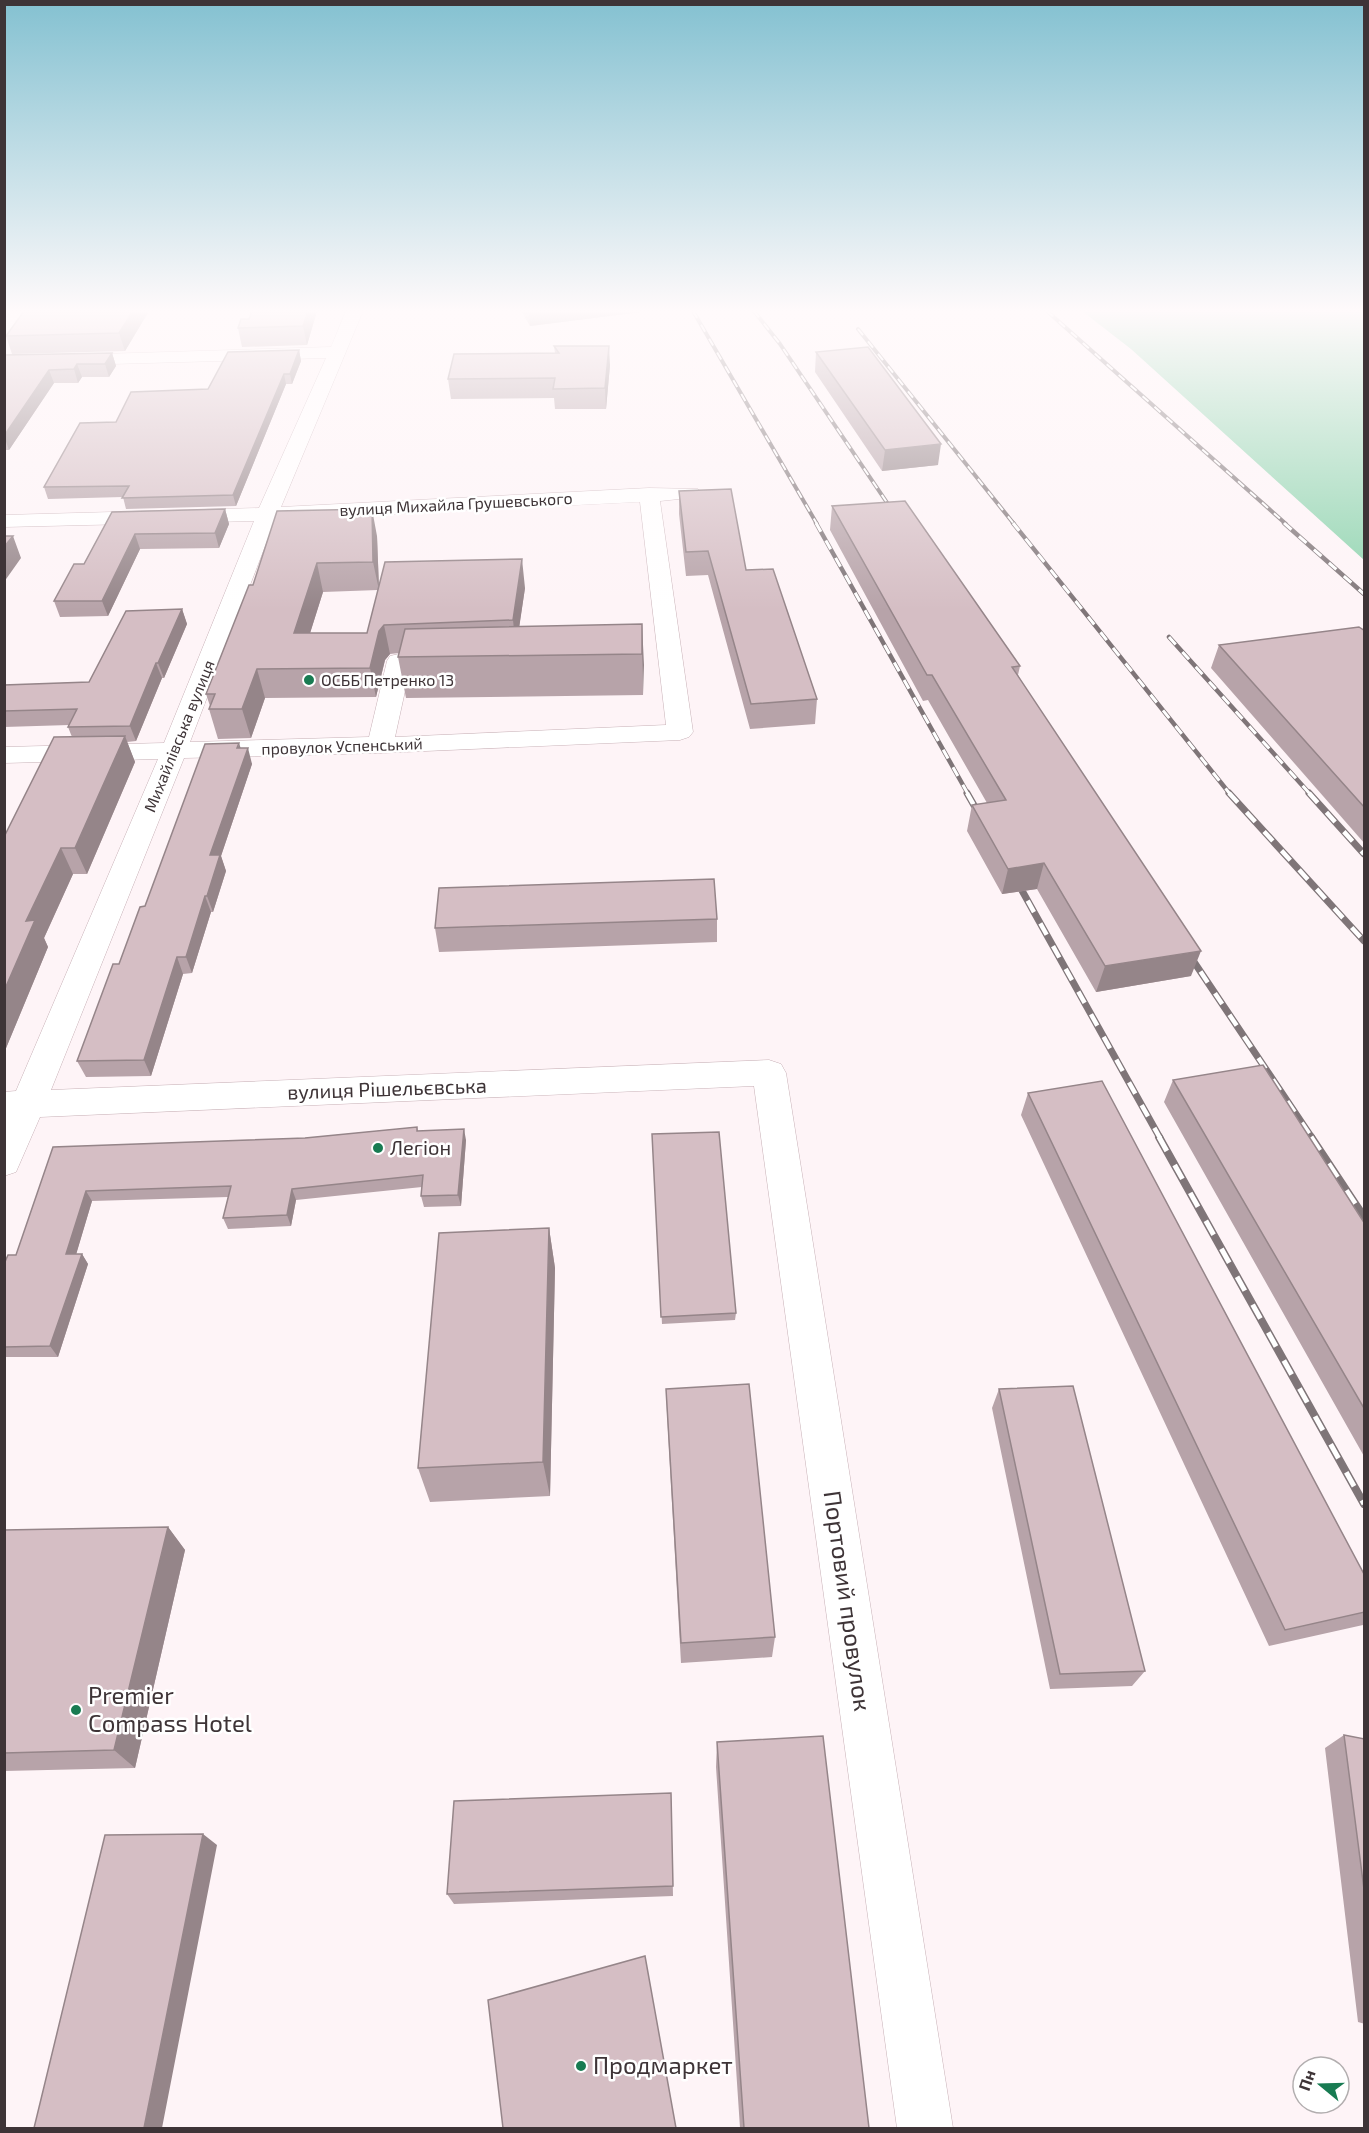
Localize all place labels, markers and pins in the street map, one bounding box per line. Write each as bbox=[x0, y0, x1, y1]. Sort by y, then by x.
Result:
place label: ОСББ Петренко 13 bbox=[321, 670, 454, 689]
marker: ОСББ Петренко 13 bbox=[302, 673, 316, 687]
place label: Легіон bbox=[390, 1135, 451, 1159]
marker: Легіон bbox=[371, 1141, 385, 1155]
place label: Premier Compass Hotel bbox=[88, 1680, 252, 1737]
marker: Premier Compass Hotel bbox=[69, 1703, 83, 1717]
place label: Продмаркет bbox=[593, 2050, 733, 2079]
marker: Продмаркет bbox=[574, 2059, 588, 2073]

